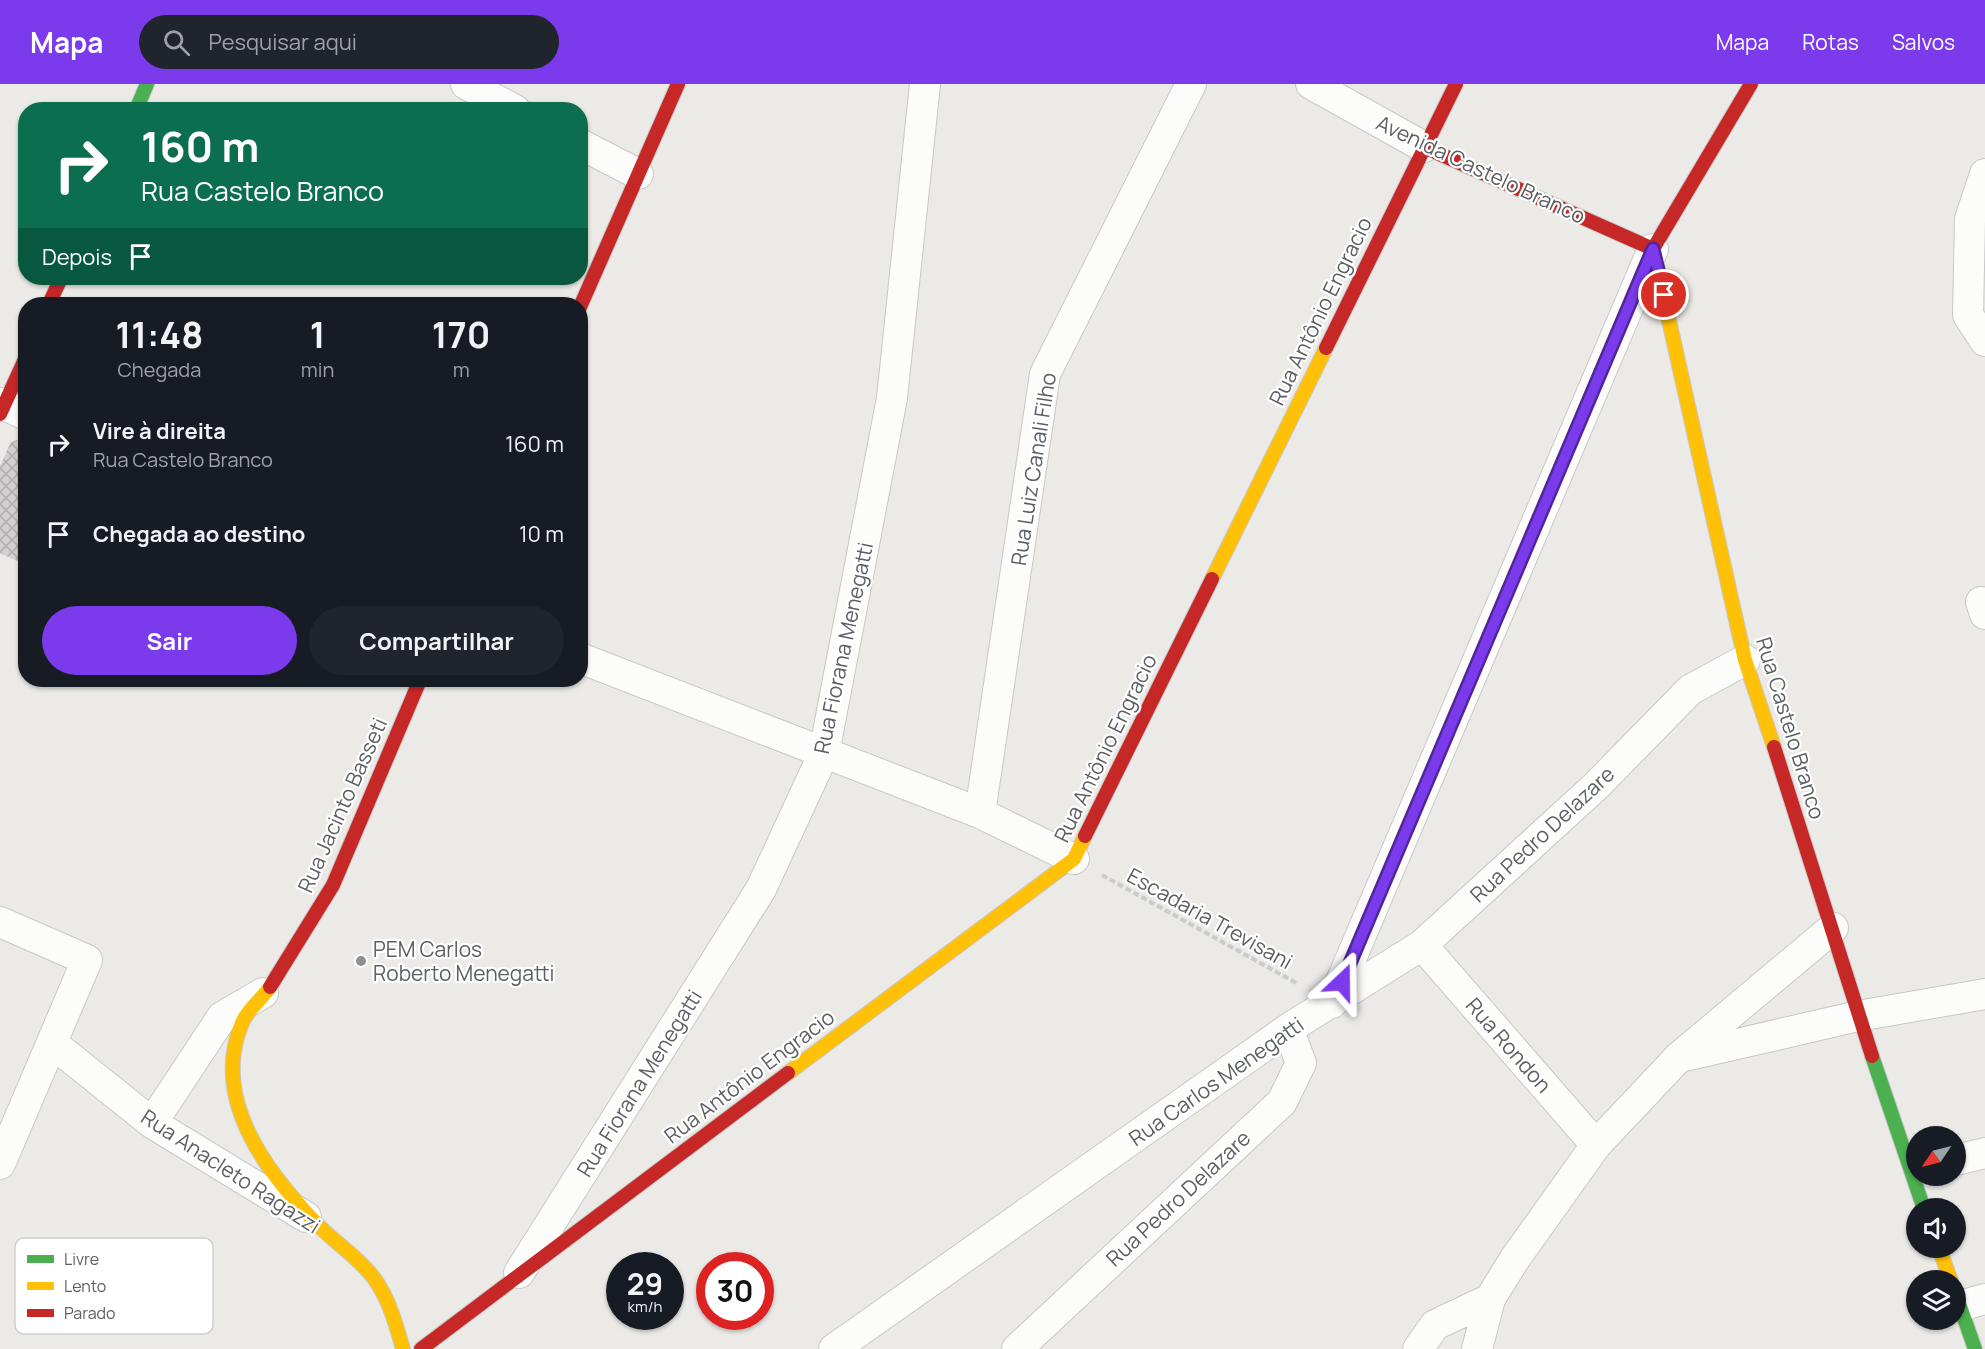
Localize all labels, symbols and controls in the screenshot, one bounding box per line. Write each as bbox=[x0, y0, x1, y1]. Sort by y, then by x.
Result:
search box bbox=[139, 15, 559, 69]
text: Mapa bbox=[30, 23, 103, 61]
icon: search bbox=[160, 26, 193, 59]
text: Pesquisar aqui bbox=[208, 27, 357, 57]
text: Mapa bbox=[1716, 28, 1769, 56]
text: Rotas bbox=[1802, 28, 1859, 56]
text: Salvos bbox=[1892, 28, 1955, 56]
street label: Avenida Castelo Branco bbox=[1372, 108, 1590, 230]
text: 160 m bbox=[141, 117, 259, 175]
icon: right bbox=[42, 126, 120, 204]
text: Rua Castelo Branco bbox=[141, 172, 384, 209]
street label: Rua Antônio Engracio bbox=[1262, 212, 1378, 410]
icon: arrive bbox=[124, 240, 157, 273]
text: Depois bbox=[42, 242, 112, 272]
pin bbox=[1638, 269, 1689, 320]
icon: arrive bbox=[1647, 278, 1680, 311]
text: 11:48 bbox=[115, 310, 203, 359]
text: 1 bbox=[310, 310, 325, 359]
text: 170 bbox=[432, 310, 490, 359]
text: Chegada bbox=[118, 356, 201, 383]
text: min bbox=[301, 356, 334, 383]
text: m bbox=[453, 356, 470, 383]
street label: Rua Luiz Canali Filho bbox=[1004, 370, 1062, 568]
text: Vire à direita bbox=[93, 416, 226, 446]
icon: right bbox=[42, 428, 75, 461]
text: 160 m bbox=[505, 429, 564, 459]
text: Rua Castelo Branco bbox=[93, 446, 273, 473]
icon: arrive bbox=[42, 518, 75, 551]
text: Chegada ao destino bbox=[93, 519, 305, 549]
text: 10 m bbox=[519, 519, 564, 549]
street label: Rua Fiorana Menegatti bbox=[807, 540, 879, 756]
button: Sair bbox=[42, 606, 297, 675]
button: Compartilhar bbox=[309, 606, 564, 675]
street label: Rua Castelo Branco bbox=[1750, 634, 1832, 822]
street label: Rua Antônio Engracio bbox=[1047, 649, 1163, 847]
street label: Rua Jacinto Basseti bbox=[291, 713, 393, 897]
street label: Rua Pedro Delazare bbox=[1464, 760, 1620, 908]
street label: Escadaria Trevisani bbox=[1122, 861, 1298, 975]
place label: PEM Carlos Roberto Menegatti bbox=[373, 935, 554, 987]
position arrow bbox=[1310, 950, 1374, 1014]
marker: PEM Carlos Roberto Menegatti bbox=[354, 954, 368, 968]
street label: Rua Fiorana Menegatti bbox=[570, 984, 708, 1182]
street label: Rua Rondon bbox=[1460, 992, 1558, 1098]
street label: Rua Antônio Engracio bbox=[658, 1003, 840, 1149]
street label: Rua Carlos Menegatti bbox=[1123, 1010, 1309, 1152]
street label: Rua Anacleto Ragazzi bbox=[136, 1103, 326, 1239]
street label: Rua Pedro Delazare bbox=[1100, 1124, 1256, 1272]
north arrow bbox=[1906, 1126, 1966, 1186]
map controls bbox=[1906, 1126, 1966, 1330]
button: sound bbox=[1906, 1198, 1966, 1258]
legend bbox=[15, 1238, 213, 1334]
text: Livre bbox=[64, 1248, 99, 1270]
speed limit sign: 30 bbox=[696, 1252, 774, 1330]
text: 29 bbox=[627, 1263, 663, 1304]
button: layers bbox=[1906, 1270, 1966, 1330]
text: Lento bbox=[64, 1275, 106, 1297]
text: km/h bbox=[628, 1296, 662, 1317]
text: Parado bbox=[64, 1302, 115, 1324]

